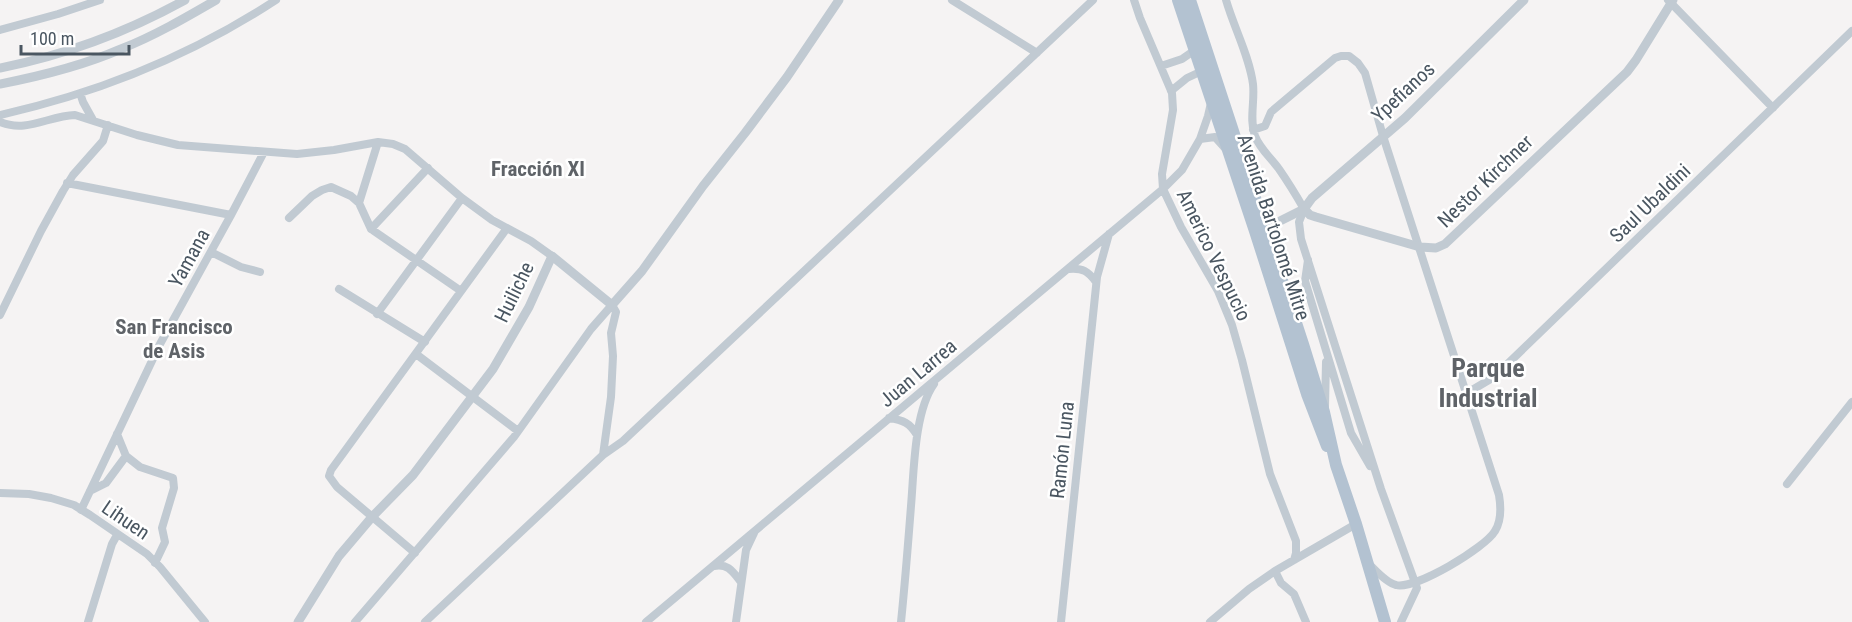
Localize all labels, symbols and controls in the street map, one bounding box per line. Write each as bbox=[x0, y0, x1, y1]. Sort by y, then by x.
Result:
scale bar bbox=[21, 18, 129, 56]
text: 100 m bbox=[30, 28, 74, 49]
street label: Ypefianos bbox=[1366, 57, 1440, 127]
street label: Nestor Kirchner bbox=[1432, 130, 1538, 232]
street label: Avenida Bartolomé Mitre bbox=[1233, 131, 1315, 323]
district label: Fracción XI bbox=[491, 157, 585, 181]
street label: Saul Ubaldini bbox=[1605, 159, 1695, 247]
street label: Americo Vespucio bbox=[1172, 185, 1256, 325]
street label: Yamana bbox=[163, 225, 215, 291]
street label: Huiliche bbox=[489, 258, 539, 326]
district label: San Francisco de Asis bbox=[115, 315, 233, 363]
street label: Juan Larrea bbox=[875, 334, 961, 412]
district label: Parque Industrial bbox=[1438, 353, 1538, 413]
street label: Ramón Luna bbox=[1045, 400, 1079, 500]
street label: Lihuen bbox=[98, 495, 154, 545]

